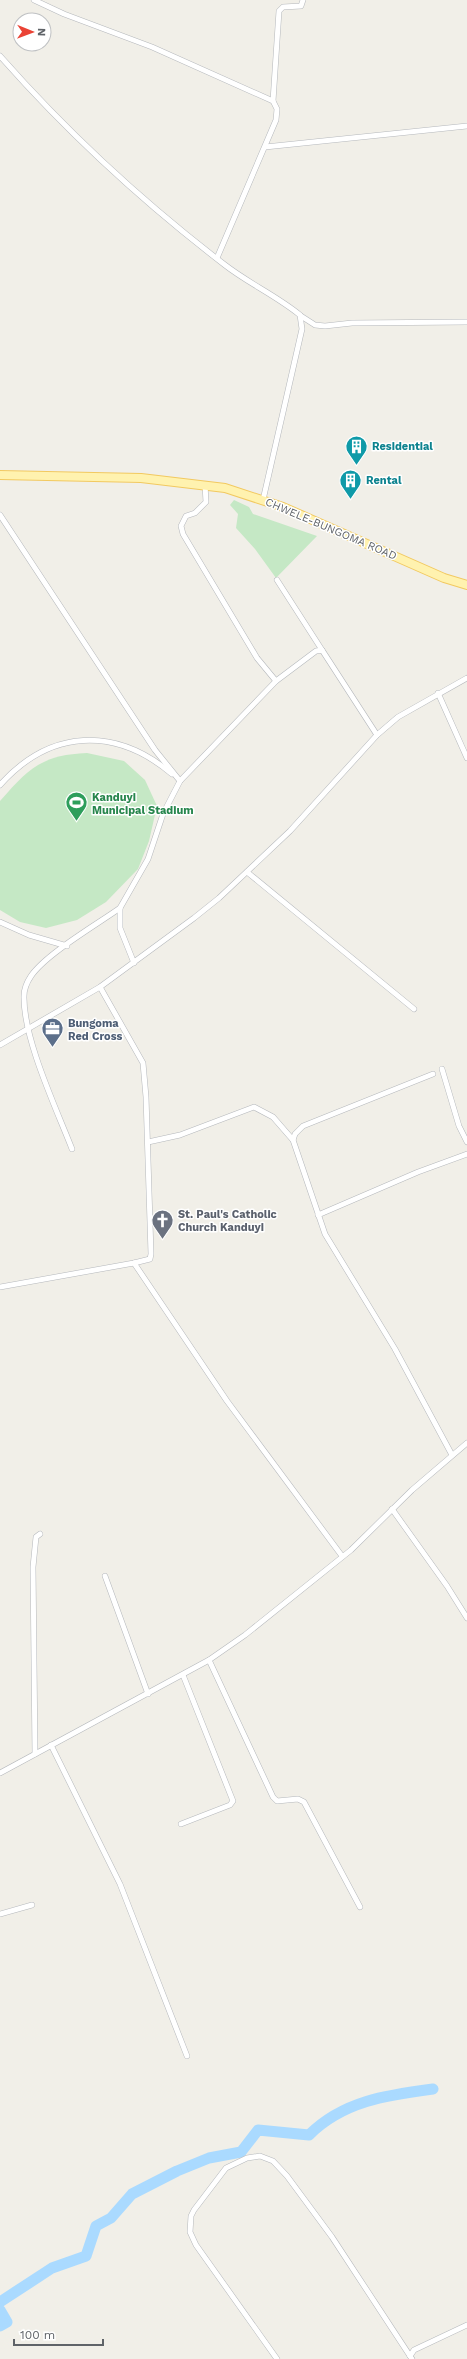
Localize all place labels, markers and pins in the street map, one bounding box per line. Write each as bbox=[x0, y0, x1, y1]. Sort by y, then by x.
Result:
building icon: Residential bbox=[343, 433, 369, 466]
place label: Residential bbox=[372, 440, 433, 453]
building icon: Rental bbox=[337, 467, 363, 500]
place label: Rental bbox=[366, 474, 402, 487]
sports icon: Kanduyi Municipal Stadium bbox=[64, 790, 90, 823]
place label: Kanduyi Municipal Stadium bbox=[92, 791, 194, 817]
office icon: Bungoma Red Cross bbox=[40, 1016, 66, 1049]
place label: Bungoma Red Cross bbox=[68, 1017, 123, 1043]
church icon: St. Paul's Catholic Church Kanduyi bbox=[149, 1207, 175, 1240]
place label: St. Paul's Catholic Church Kanduyi bbox=[178, 1208, 277, 1234]

